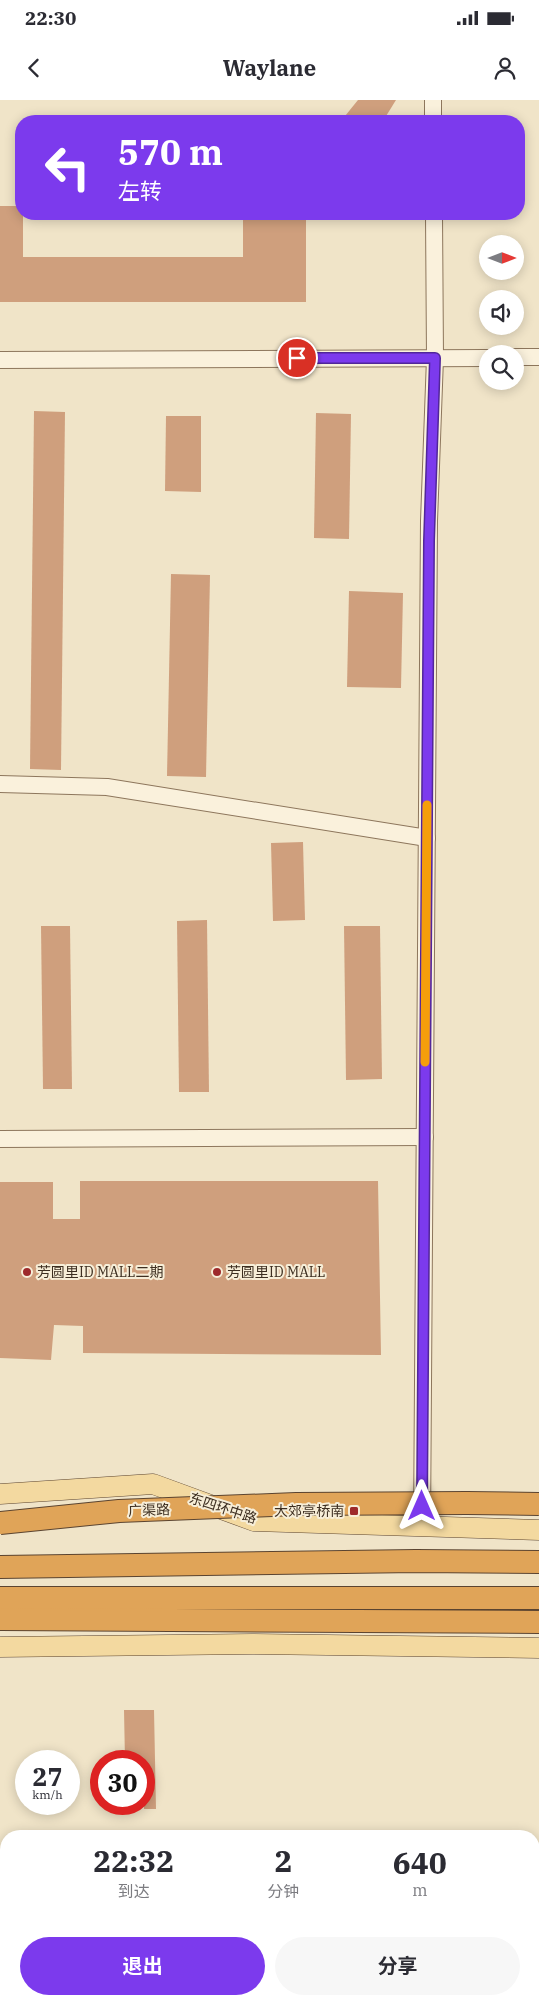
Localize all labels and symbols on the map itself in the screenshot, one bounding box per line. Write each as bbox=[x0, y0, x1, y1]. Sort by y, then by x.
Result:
north arrow bbox=[479, 235, 524, 280]
pin bbox=[276, 337, 318, 379]
place label: 芳圆里ID MALL二期 bbox=[37, 1263, 163, 1281]
place label: 芳圆里ID MALL bbox=[227, 1263, 325, 1281]
marker: 芳圆里ID MALL二期 bbox=[21, 1266, 33, 1278]
marker: 芳圆里ID MALL bbox=[211, 1266, 223, 1278]
position arrow bbox=[395, 1479, 447, 1531]
street label: 东四环中路 bbox=[187, 1489, 259, 1527]
street label: 广渠路 bbox=[128, 1500, 170, 1520]
place label: 大郊亭桥南 bbox=[274, 1502, 344, 1520]
marker: 大郊亭桥南 bbox=[348, 1505, 360, 1517]
speed limit sign: 30 bbox=[90, 1750, 155, 1815]

